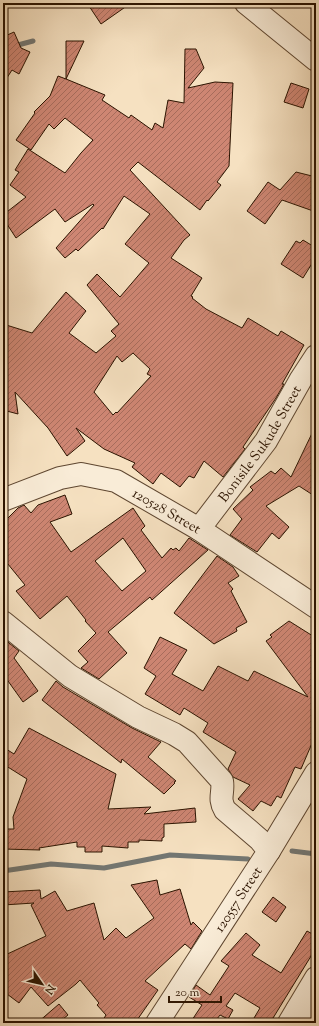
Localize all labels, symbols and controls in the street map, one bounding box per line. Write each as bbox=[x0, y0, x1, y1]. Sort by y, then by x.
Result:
street label: Bonisile Sukude Street bbox=[215, 382, 307, 507]
street label: 120528 Street bbox=[128, 484, 204, 540]
street label: 120557 Street bbox=[211, 863, 268, 937]
north arrow bbox=[22, 964, 62, 1004]
scale bar bbox=[169, 978, 221, 1004]
text: N bbox=[40, 980, 59, 997]
text: 20 m bbox=[175, 984, 200, 1002]

